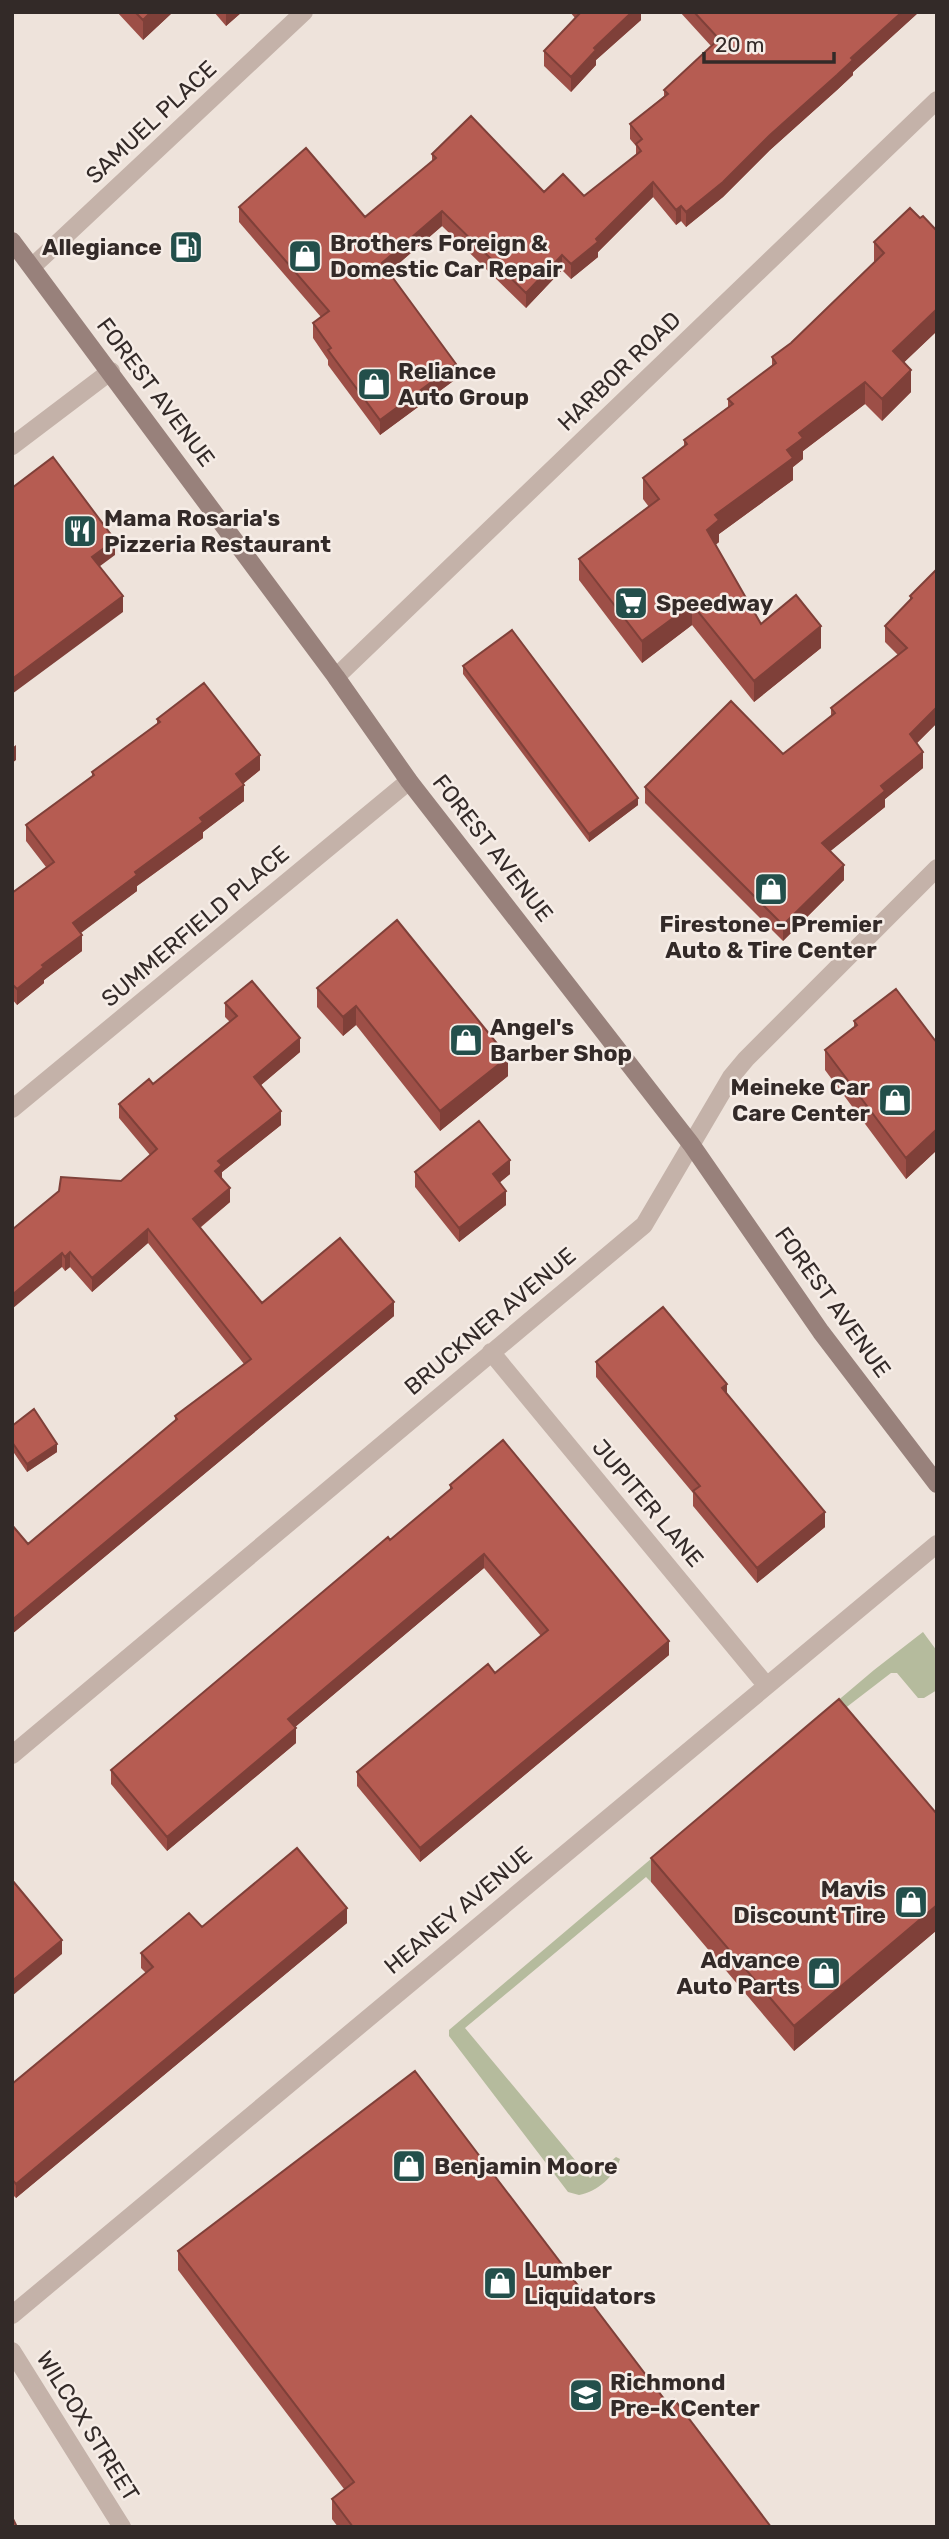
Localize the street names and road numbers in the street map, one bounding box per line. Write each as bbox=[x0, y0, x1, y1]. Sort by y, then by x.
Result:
street label: SAMUEL PLACE bbox=[80, 55, 222, 189]
street label: HARBOR ROAD bbox=[552, 305, 686, 437]
street label: FOREST AVENUE bbox=[91, 312, 221, 472]
street label: FOREST AVENUE bbox=[427, 769, 559, 927]
street label: SUMMERFIELD PLACE bbox=[96, 839, 294, 1013]
street label: FOREST AVENUE bbox=[769, 1221, 897, 1383]
street label: BRUCKNER AVENUE bbox=[399, 1241, 581, 1401]
street label: JUPITER LANE bbox=[586, 1433, 710, 1573]
street label: HEANEY AVENUE bbox=[378, 1840, 538, 1980]
street label: WILCOX STREET bbox=[31, 2346, 145, 2506]

